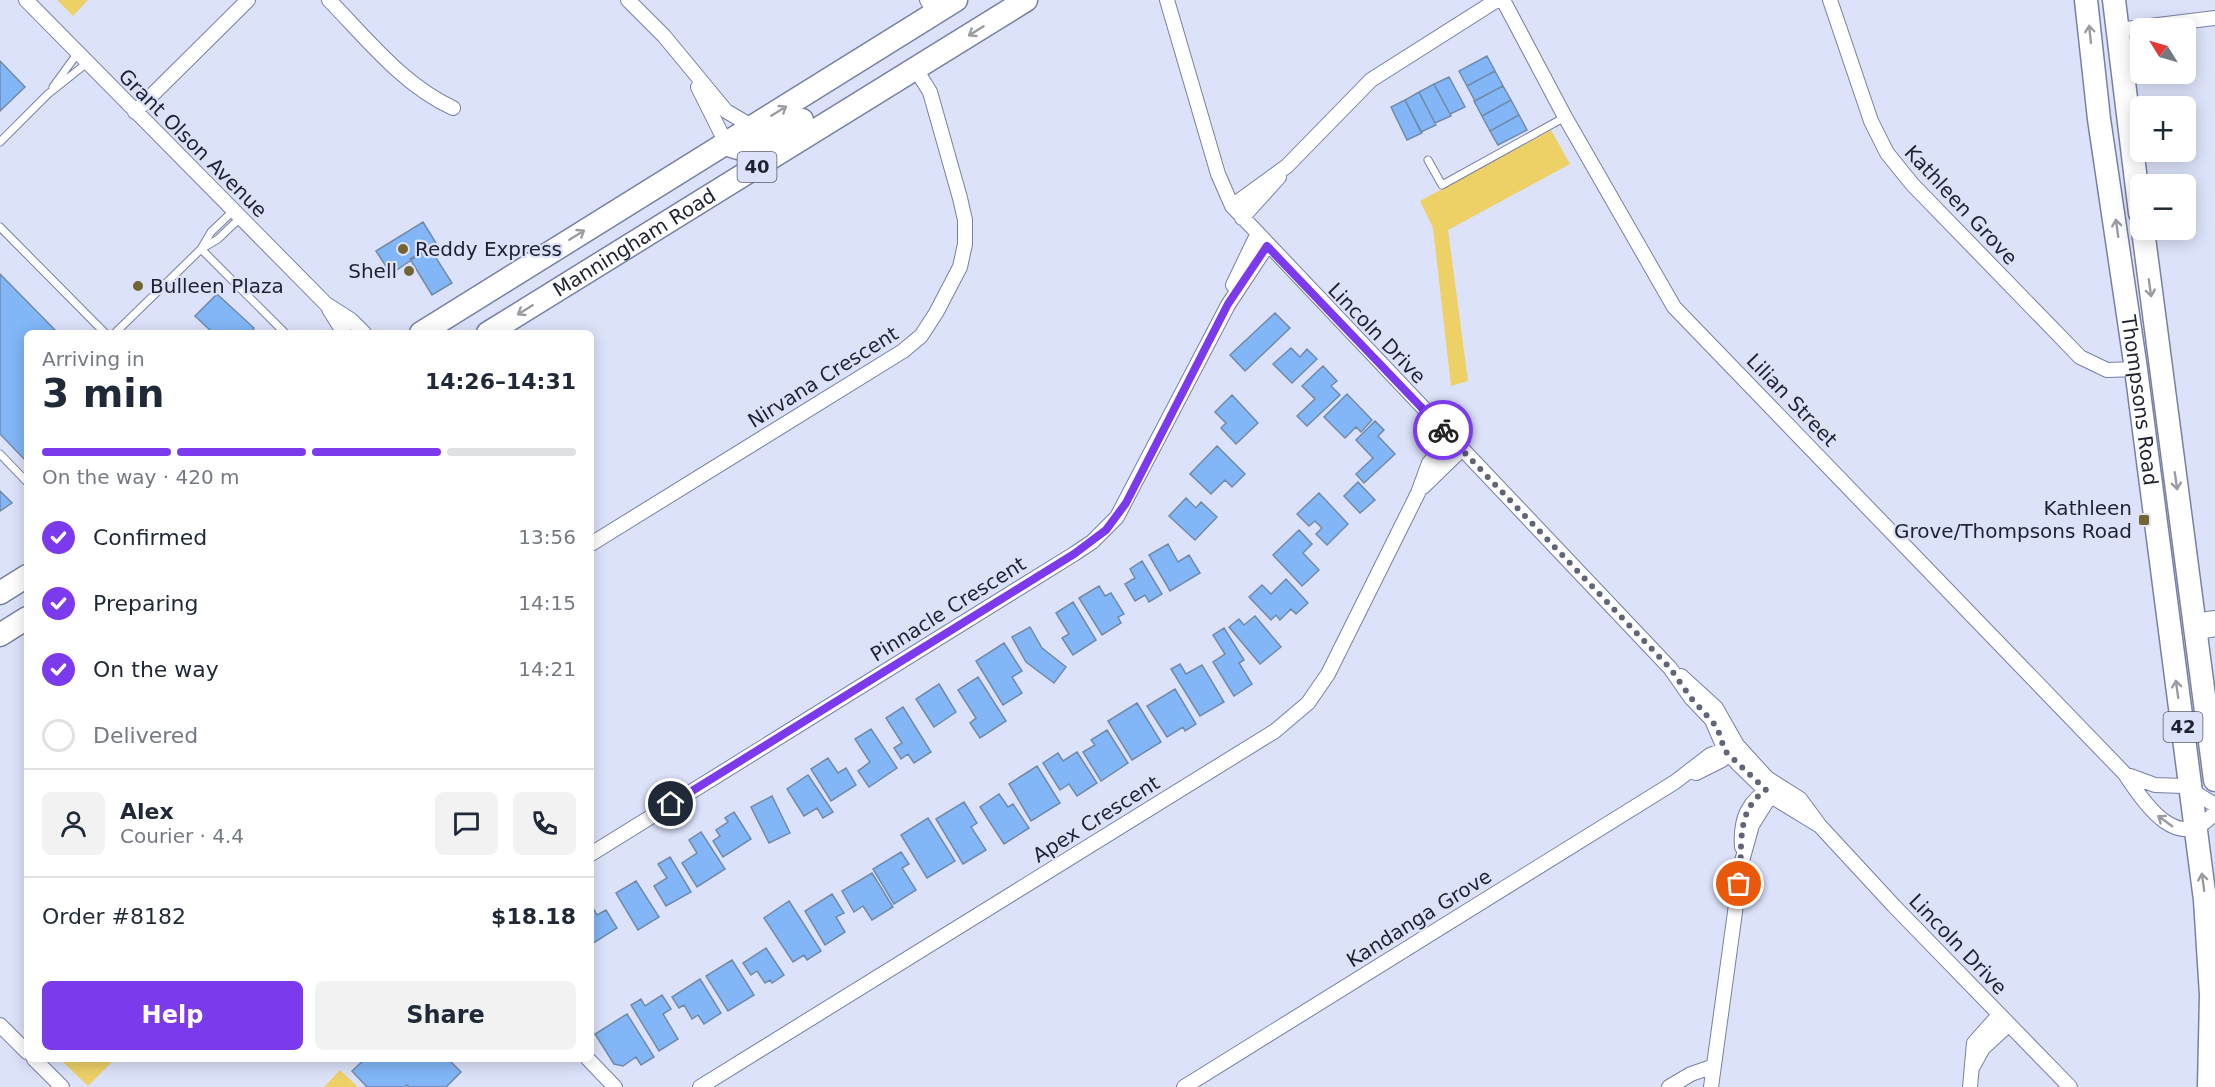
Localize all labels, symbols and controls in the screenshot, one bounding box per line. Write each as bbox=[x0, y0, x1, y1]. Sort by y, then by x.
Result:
north arrow bbox=[2130, 18, 2196, 84]
map controls bbox=[2130, 18, 2196, 240]
one-way arrow bbox=[968, 25, 985, 37]
one-way arrow bbox=[2084, 25, 2095, 45]
street label: Grant Olson Avenue bbox=[114, 64, 272, 222]
button: + bbox=[2130, 96, 2196, 162]
one-way arrow bbox=[770, 104, 787, 116]
street label: Kathleen Grove bbox=[1900, 140, 2022, 270]
road number: 40 bbox=[738, 152, 777, 182]
button: − bbox=[2130, 174, 2196, 240]
street label: Manningham Road bbox=[548, 183, 720, 302]
one-way arrow bbox=[2111, 218, 2122, 238]
one-way arrow bbox=[568, 229, 585, 241]
place label: Reddy Express bbox=[415, 237, 562, 261]
marker: Reddy Express bbox=[396, 242, 410, 256]
place label: Shell bbox=[348, 259, 397, 283]
marker: Shell bbox=[402, 264, 416, 278]
place label: Bulleen Plaza bbox=[150, 274, 284, 298]
one-way arrow bbox=[2145, 277, 2156, 297]
street label: Lincoln Drive bbox=[1323, 278, 1431, 388]
marker: Bulleen Plaza bbox=[131, 279, 145, 293]
one-way arrow bbox=[517, 305, 534, 317]
street label: Thompsons Road bbox=[2116, 313, 2163, 487]
street label: Nirvana Crescent bbox=[744, 321, 903, 433]
text: Arriving in bbox=[42, 347, 145, 371]
street label: Lilian Street bbox=[1742, 349, 1842, 452]
text: 14:26–14:31 bbox=[425, 369, 576, 394]
text: 3 min bbox=[42, 371, 164, 416]
courier bbox=[1413, 400, 1473, 460]
icon: bike bbox=[1427, 414, 1460, 447]
text: On the way · 420 m bbox=[42, 465, 240, 489]
one-way arrow bbox=[2170, 470, 2181, 490]
place label: Kathleen Grove/Thompsons Road bbox=[1894, 496, 2132, 543]
marker: Kathleen Grove/Thompsons Road bbox=[2137, 513, 2151, 527]
icon: check bbox=[42, 521, 75, 554]
text: Confirmed bbox=[93, 525, 207, 550]
text: 13:56 bbox=[518, 525, 576, 549]
street label: Pinnacle Crescent bbox=[866, 552, 1030, 666]
icon: check bbox=[42, 587, 75, 620]
text: Preparing bbox=[93, 591, 199, 616]
text: 14:15 bbox=[518, 591, 576, 615]
icon: check bbox=[42, 653, 75, 686]
text: On the way bbox=[93, 657, 219, 682]
text: 14:21 bbox=[518, 657, 576, 681]
one-way arrow bbox=[2172, 679, 2183, 699]
road number: 42 bbox=[2164, 712, 2202, 742]
text: Delivered bbox=[93, 723, 198, 748]
street label: Apex Crescent bbox=[1028, 770, 1164, 868]
pin bbox=[645, 778, 696, 829]
icon: home bbox=[654, 787, 687, 820]
button: person bbox=[42, 792, 105, 855]
button: chat bbox=[435, 792, 498, 855]
button: phone bbox=[513, 792, 576, 855]
text: Alex bbox=[120, 799, 174, 824]
one-way arrow bbox=[2158, 815, 2174, 827]
text: Courier · 4.4 bbox=[120, 824, 244, 848]
pin bbox=[1713, 858, 1764, 909]
street label: Kandanga Grove bbox=[1342, 864, 1496, 972]
icon: bag bbox=[1722, 867, 1755, 900]
one-way arrow bbox=[2197, 872, 2208, 892]
street label: Lincoln Drive bbox=[1904, 889, 2012, 999]
text: Order #8182 bbox=[42, 904, 186, 929]
text: $18.18 bbox=[491, 904, 576, 929]
button: Help bbox=[42, 981, 303, 1050]
button: Share bbox=[315, 981, 576, 1050]

